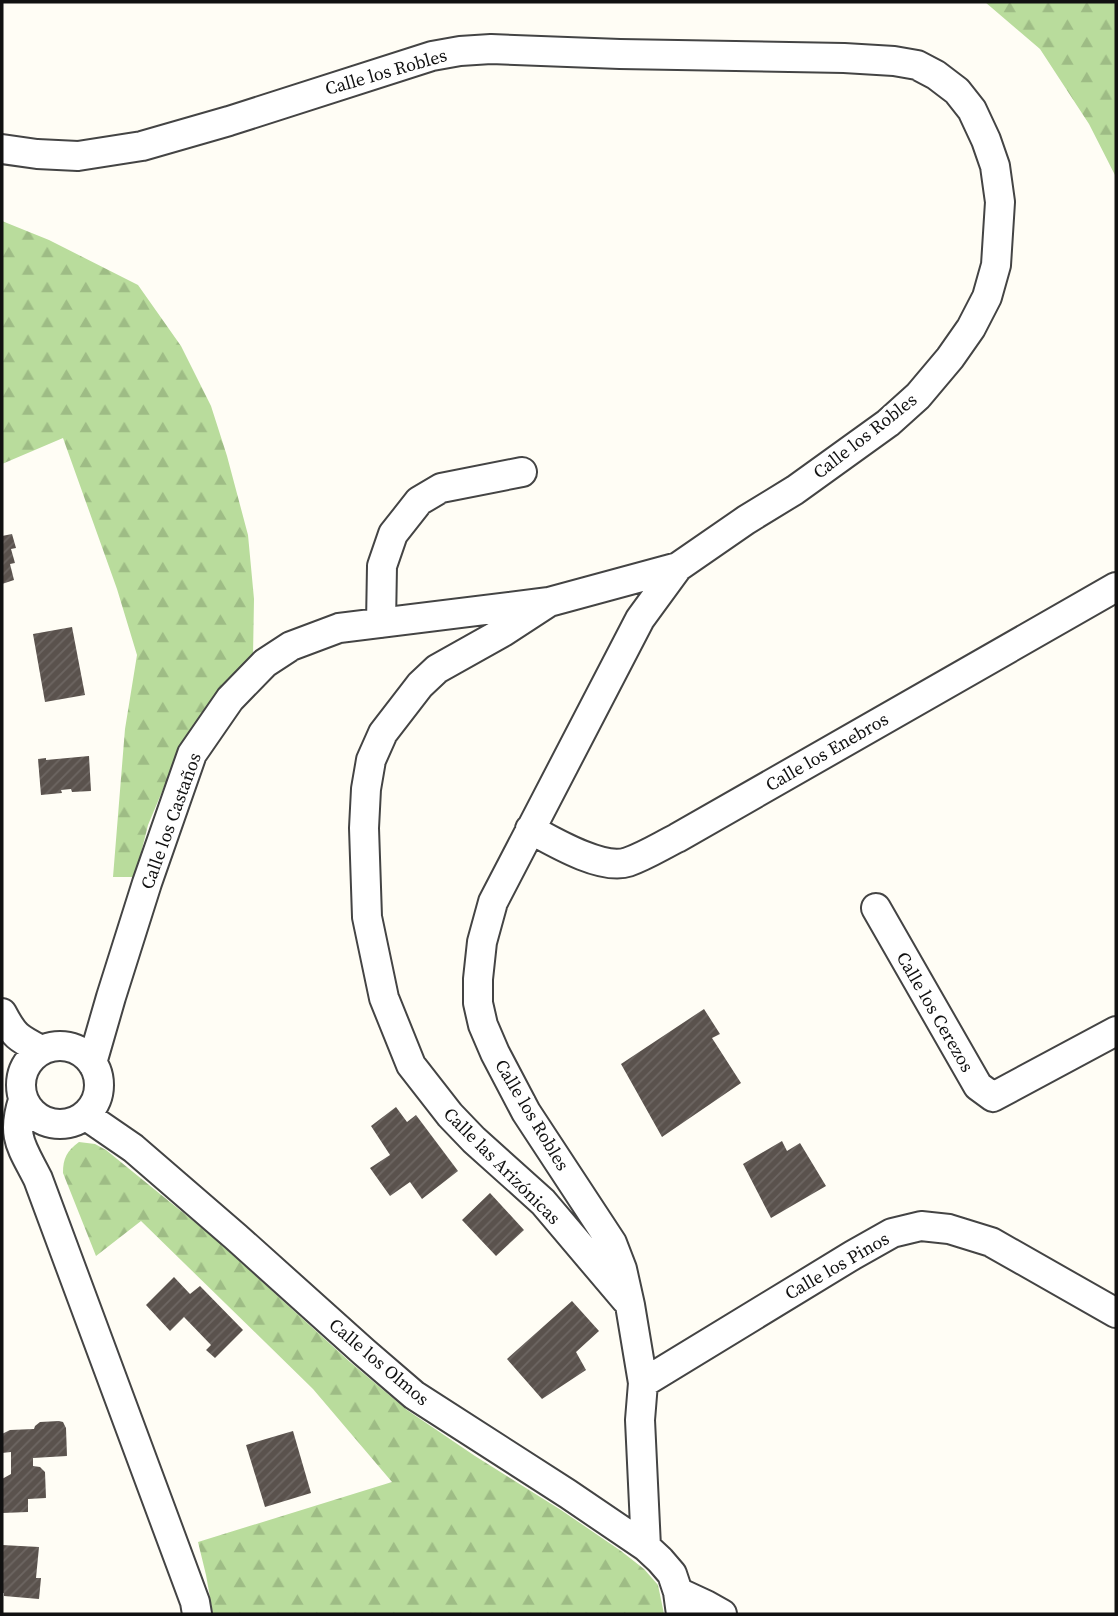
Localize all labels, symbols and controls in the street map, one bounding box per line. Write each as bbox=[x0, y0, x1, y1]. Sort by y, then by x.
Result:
street label: Calle los Robles bbox=[322, 42, 450, 101]
street label: Calle los Robles bbox=[807, 387, 922, 484]
street label: Calle los Enebros bbox=[761, 706, 893, 797]
street label: Calle los Castaños bbox=[134, 749, 207, 893]
street label: Calle los Cerezos bbox=[891, 947, 980, 1077]
street label: Calle los Robles bbox=[489, 1054, 576, 1175]
street label: Calle las Arizónicas bbox=[438, 1102, 566, 1230]
street label: Calle los Pinos bbox=[780, 1225, 894, 1306]
street label: Calle los Olmos bbox=[324, 1312, 435, 1411]

